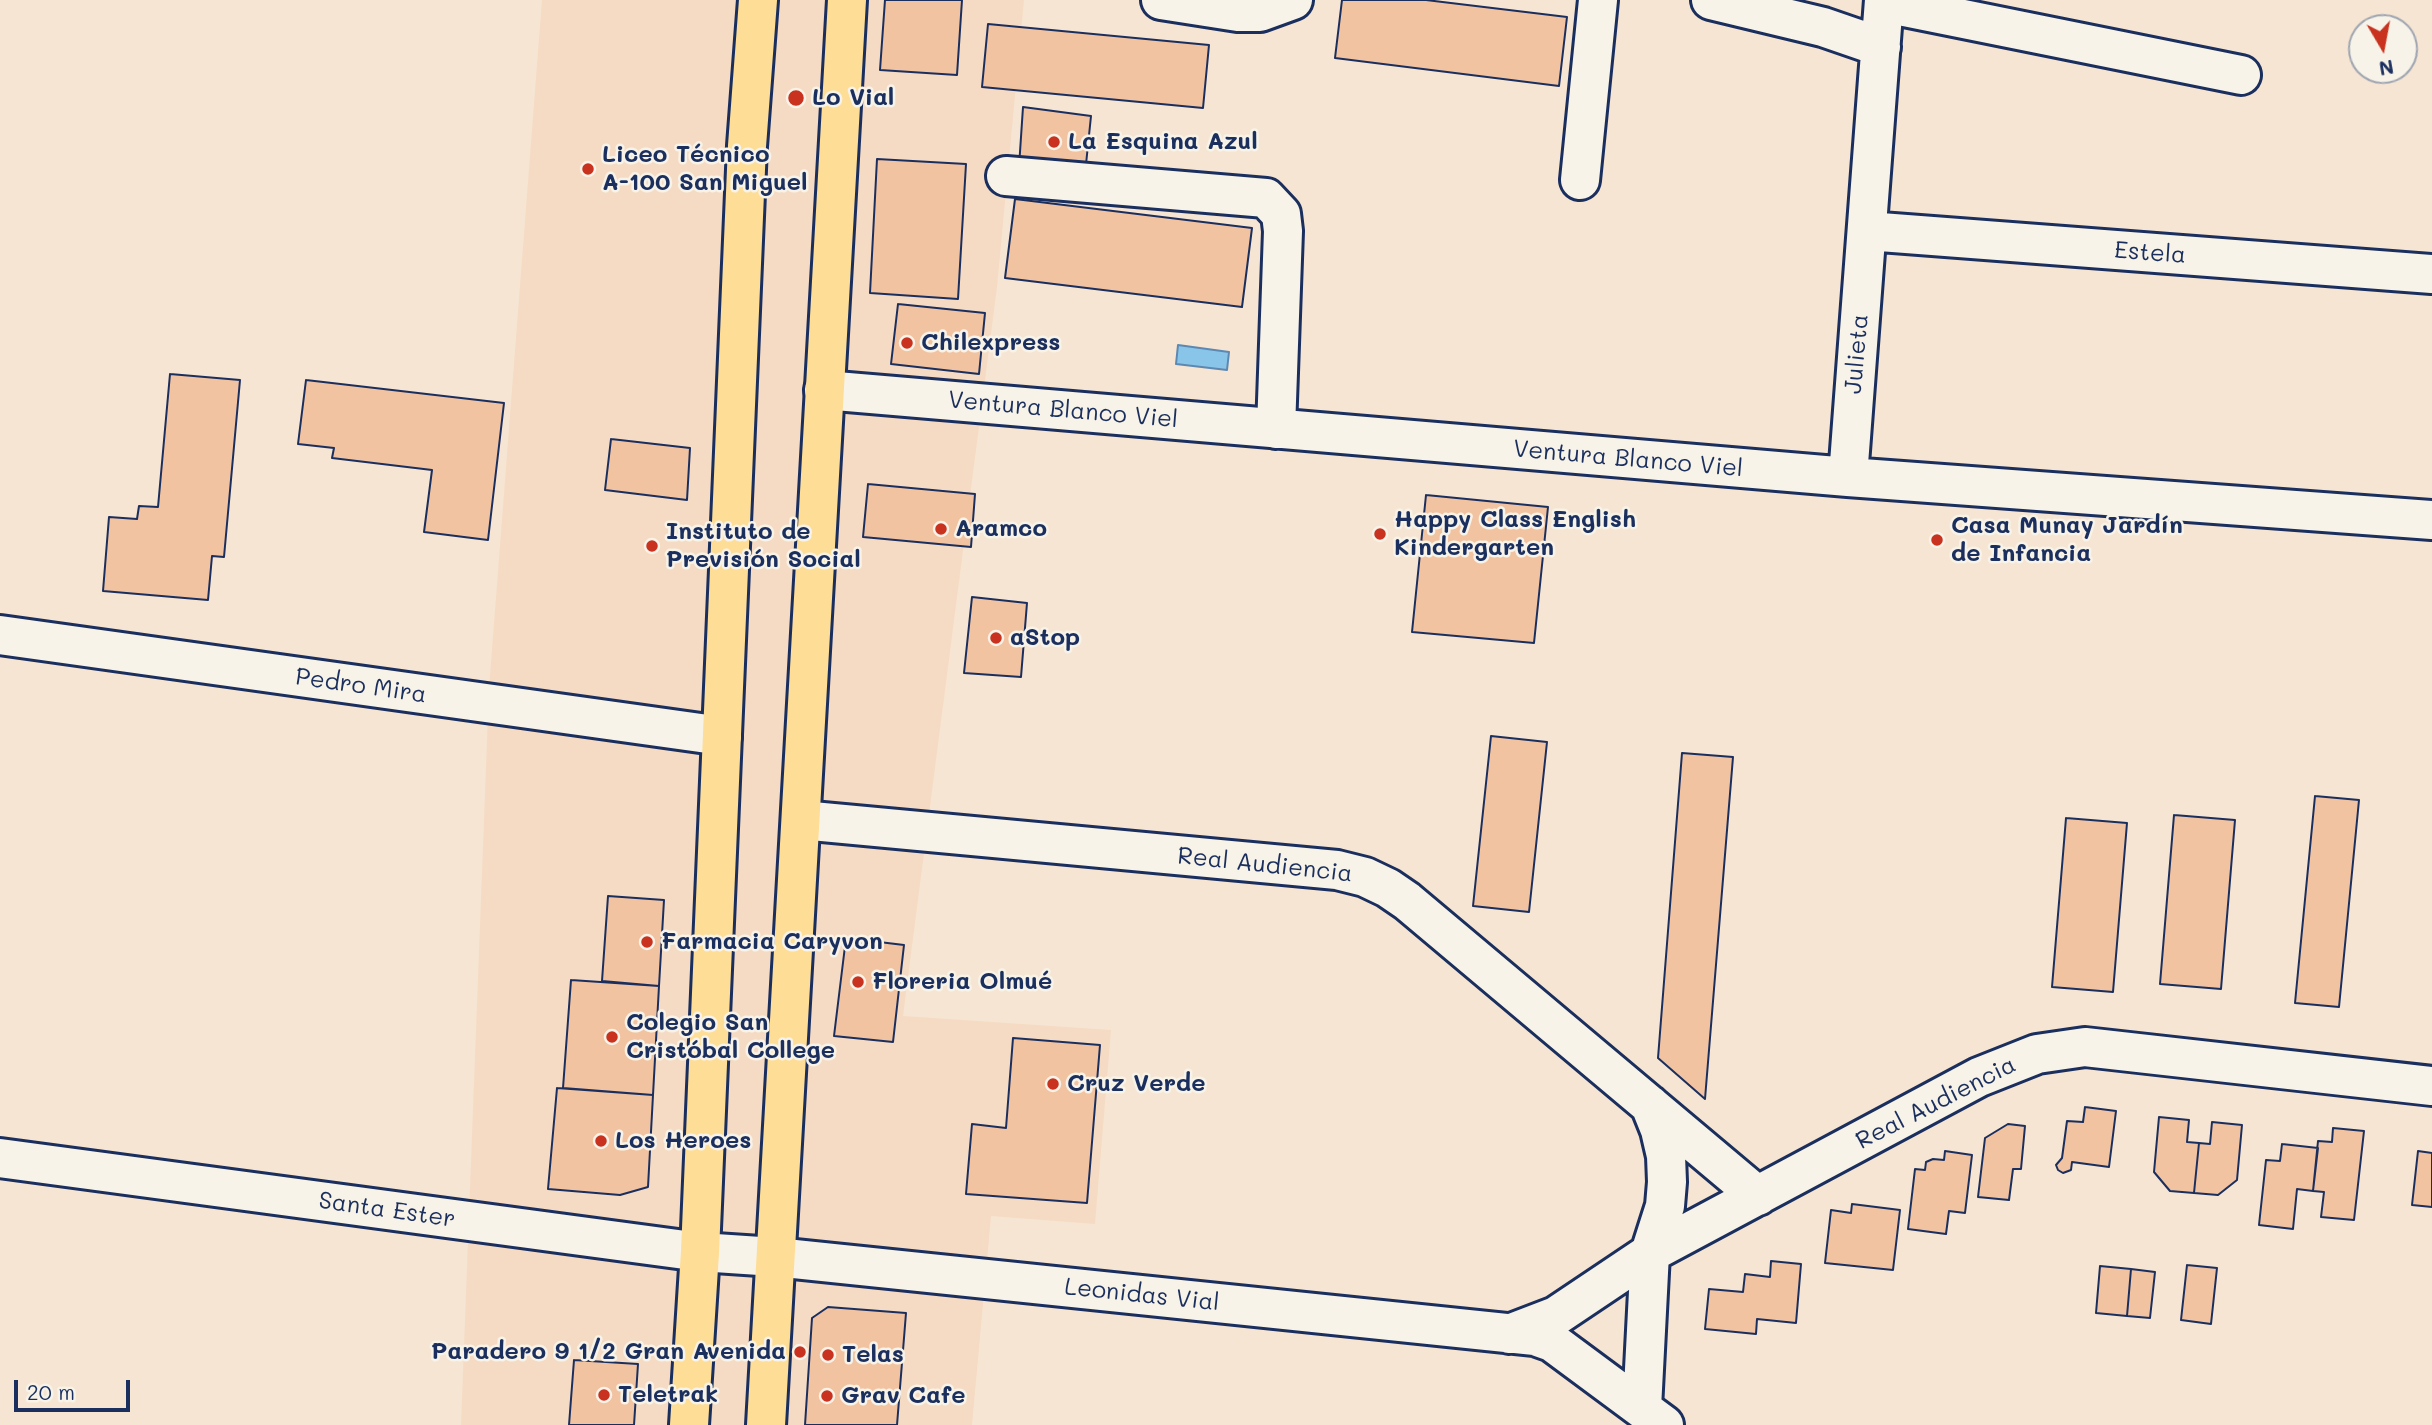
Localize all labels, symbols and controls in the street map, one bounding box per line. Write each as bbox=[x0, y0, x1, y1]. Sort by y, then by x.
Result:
north arrow bbox=[2348, 14, 2418, 84]
text: N bbox=[2377, 55, 2396, 82]
place label: Lo Vial bbox=[812, 84, 894, 112]
marker: Lo Vial bbox=[786, 88, 806, 108]
place label: La Esquina Azul bbox=[1068, 128, 1258, 156]
marker: La Esquina Azul bbox=[1046, 134, 1062, 150]
place label: Liceo Técnico A-100 San Miguel bbox=[602, 141, 808, 197]
marker: Liceo Técnico A-100 San Miguel bbox=[580, 161, 596, 177]
street label: Estela bbox=[2113, 236, 2187, 270]
street label: Julieta bbox=[1839, 313, 1875, 395]
place label: Chilexpress bbox=[921, 329, 1060, 357]
marker: Chilexpress bbox=[899, 335, 915, 351]
street label: Ventura Blanco Viel bbox=[947, 386, 1179, 434]
street label: Ventura Blanco Viel bbox=[1512, 435, 1744, 483]
place label: Happy Class English Kindergarten bbox=[1394, 506, 1636, 562]
place label: Casa Munay Jardín de Infancia bbox=[1951, 512, 2183, 568]
place label: Aramco bbox=[955, 515, 1047, 543]
place label: Instituto de Previsión Social bbox=[666, 518, 861, 574]
marker: Aramco bbox=[933, 521, 949, 537]
marker: Happy Class English Kindergarten bbox=[1372, 526, 1388, 542]
marker: Casa Munay Jardín de Infancia bbox=[1929, 532, 1945, 548]
marker: Instituto de Previsión Social bbox=[644, 538, 660, 554]
place label: aStop bbox=[1010, 624, 1080, 652]
marker: aStop bbox=[988, 630, 1004, 646]
street label: Pedro Mira bbox=[294, 663, 428, 709]
street label: Real Audiencia bbox=[1176, 841, 1354, 889]
place label: Farmacia Caryvon bbox=[661, 928, 883, 956]
marker: Farmacia Caryvon bbox=[639, 934, 655, 950]
place label: Floreria Olmué bbox=[872, 968, 1052, 996]
marker: Floreria Olmué bbox=[850, 974, 866, 990]
place label: Colegio San Cristóbal College bbox=[626, 1009, 835, 1065]
marker: Colegio San Cristóbal College bbox=[604, 1029, 620, 1045]
street label: Real Audiencia bbox=[1851, 1050, 2021, 1156]
place label: Cruz Verde bbox=[1067, 1070, 1205, 1098]
marker: Cruz Verde bbox=[1045, 1076, 1061, 1092]
place label: Los Heroes bbox=[615, 1127, 751, 1155]
marker: Los Heroes bbox=[593, 1133, 609, 1149]
street label: Santa Ester bbox=[317, 1186, 457, 1234]
street label: Leonidas Vial bbox=[1063, 1273, 1221, 1317]
place label: Paradero 9 1/2 Gran Avenida bbox=[431, 1338, 786, 1366]
place label: Telas bbox=[842, 1341, 904, 1369]
marker: Paradero 9 1/2 Gran Avenida bbox=[792, 1344, 808, 1360]
marker: Telas bbox=[820, 1347, 836, 1363]
scale bar bbox=[18, 1366, 133, 1410]
text: 20 m bbox=[27, 1378, 75, 1405]
place label: Teletrak bbox=[618, 1381, 718, 1409]
place label: Grav Cafe bbox=[841, 1382, 965, 1410]
marker: Teletrak bbox=[596, 1387, 612, 1403]
marker: Grav Cafe bbox=[819, 1388, 835, 1404]

